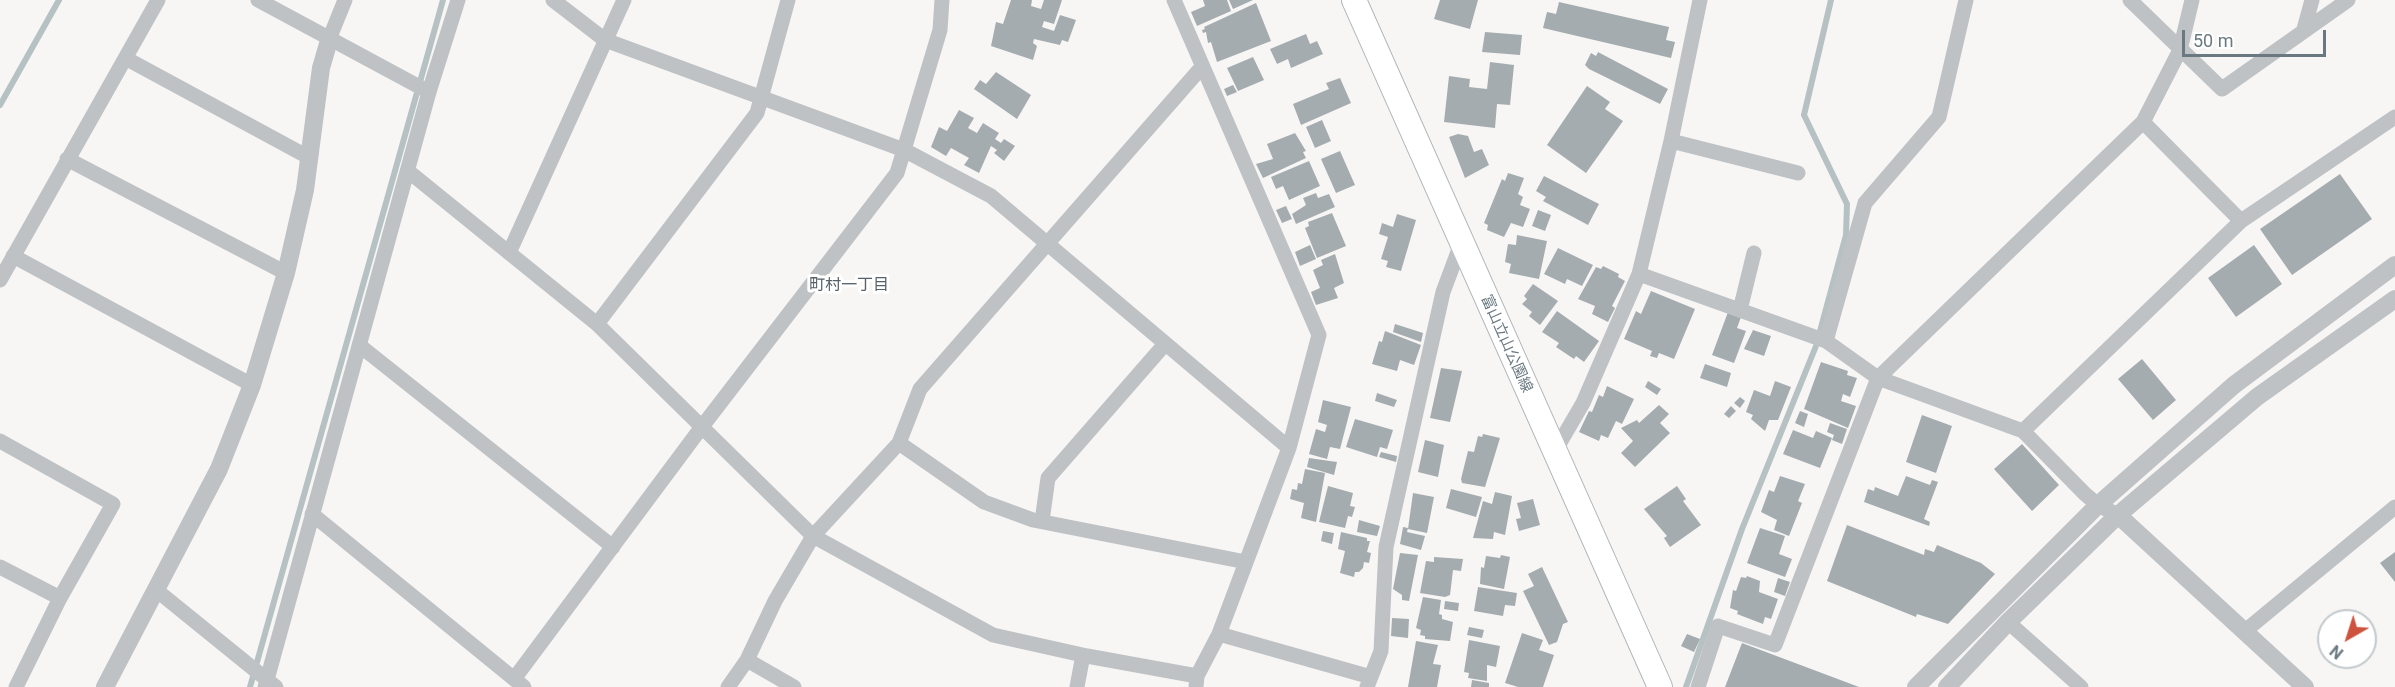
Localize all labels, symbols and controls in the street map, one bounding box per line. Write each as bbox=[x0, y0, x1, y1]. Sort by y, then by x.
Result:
scale bar bbox=[2185, 18, 2329, 56]
text: 50 m bbox=[2193, 30, 2233, 51]
district label: 町村一丁目 bbox=[809, 276, 889, 296]
street label: 富山立山公園線 bbox=[1476, 292, 1536, 396]
north arrow bbox=[2317, 609, 2377, 669]
text: N bbox=[2326, 641, 2347, 663]

